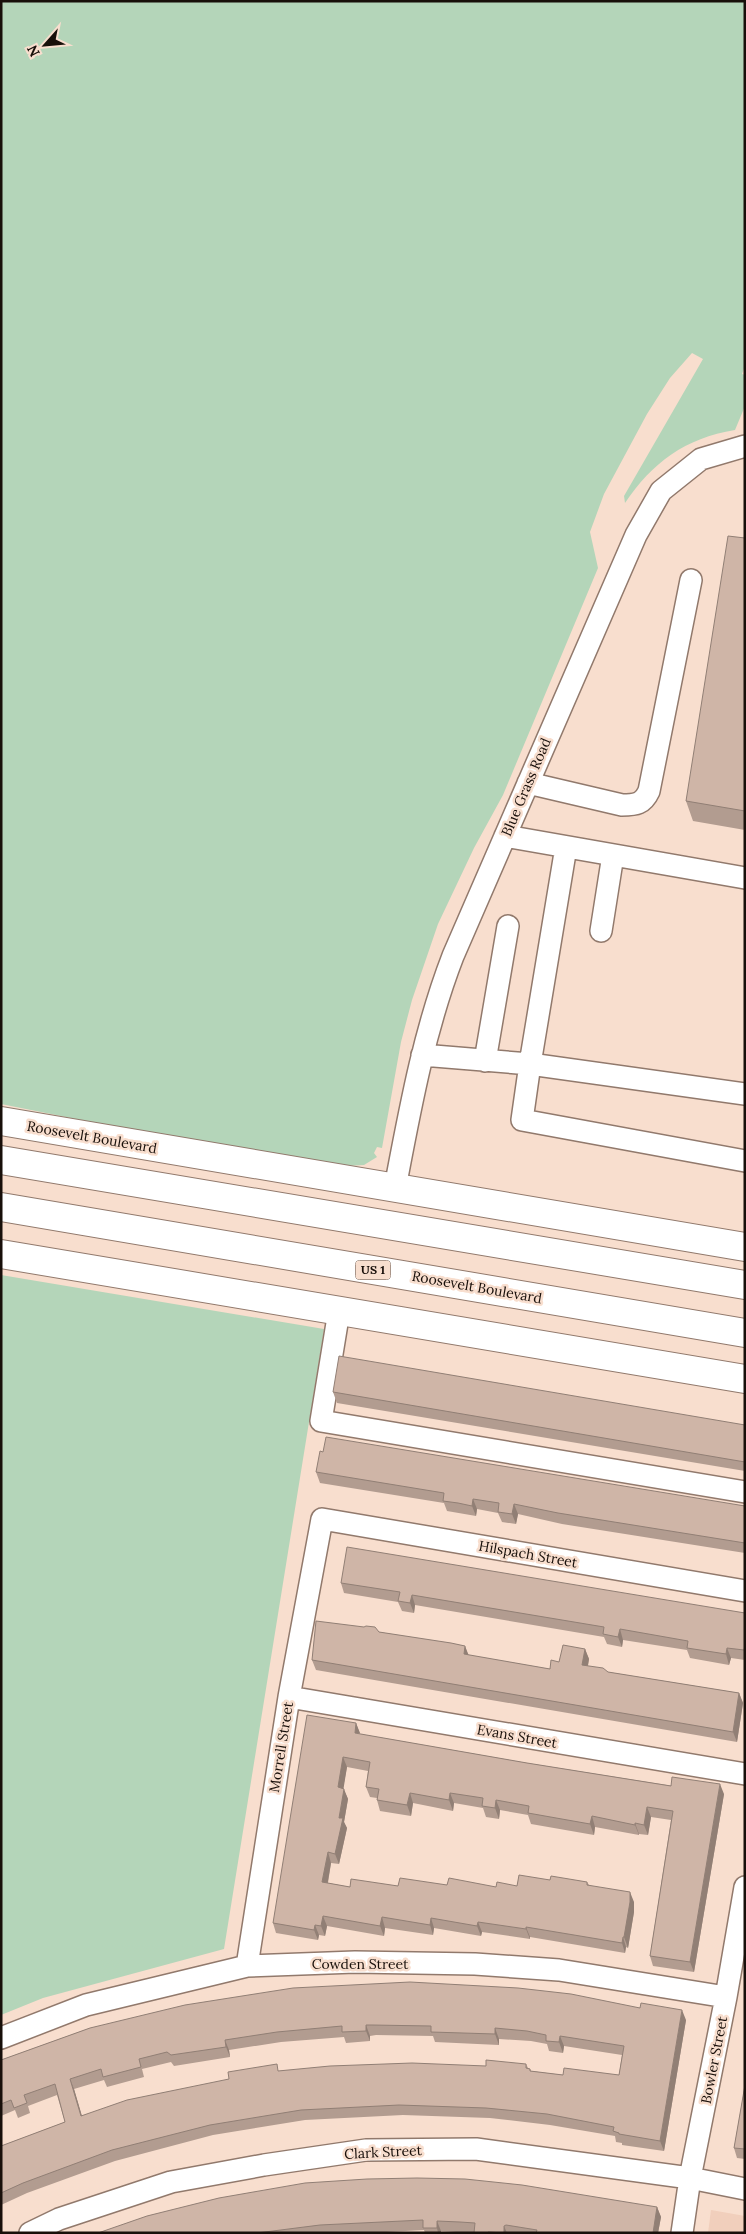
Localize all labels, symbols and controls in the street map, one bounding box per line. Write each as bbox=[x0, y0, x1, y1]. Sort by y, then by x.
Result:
north arrow bbox=[20, 20, 70, 70]
text: N bbox=[23, 42, 44, 60]
street label: Blue Grass Road bbox=[497, 735, 555, 839]
street label: Roosevelt Boulevard bbox=[26, 1117, 158, 1157]
road number: US 1 bbox=[356, 1260, 390, 1280]
street label: Roosevelt Boulevard bbox=[411, 1267, 543, 1307]
street label: Hilspach Street bbox=[477, 1536, 579, 1572]
street label: Morrell Street bbox=[265, 1700, 297, 1794]
street label: Evans Street bbox=[476, 1720, 559, 1752]
street label: Cowden Street bbox=[312, 1955, 409, 1973]
street label: Bowler Street bbox=[697, 2014, 731, 2105]
street label: Clark Street bbox=[344, 2141, 423, 2163]

